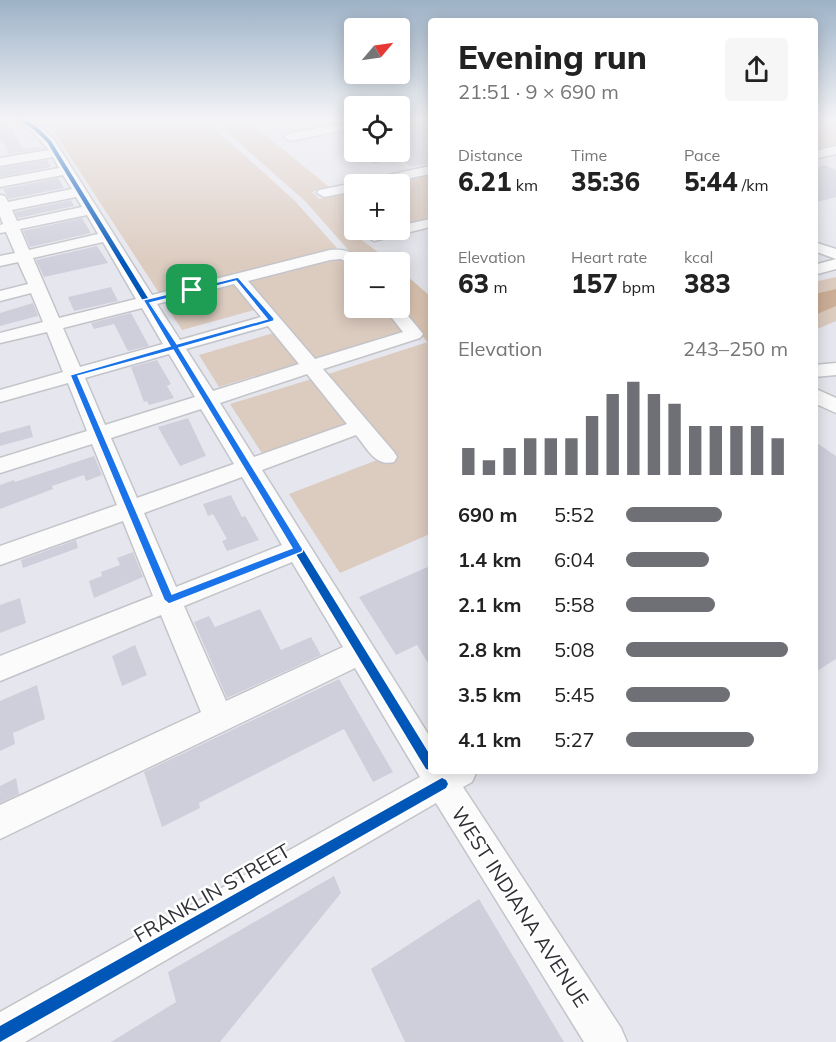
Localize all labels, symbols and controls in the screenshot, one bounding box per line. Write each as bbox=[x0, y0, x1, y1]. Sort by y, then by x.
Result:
north arrow bbox=[344, 18, 410, 84]
map controls bbox=[344, 18, 410, 318]
text: Evening run bbox=[458, 36, 647, 77]
button: share bbox=[725, 38, 788, 101]
text: 21:51 · 9 × 690 m bbox=[458, 79, 619, 104]
button: locate bbox=[344, 96, 410, 162]
text: Distance bbox=[458, 145, 523, 165]
text: Time bbox=[571, 145, 607, 165]
text: Pace bbox=[684, 145, 720, 165]
text: 6.21 bbox=[458, 165, 512, 198]
text: 35:36 bbox=[571, 165, 640, 198]
text: 5:44 bbox=[684, 165, 738, 198]
button: + bbox=[344, 174, 410, 240]
text: km bbox=[512, 175, 538, 195]
text: /km bbox=[738, 175, 769, 195]
text: Elevation bbox=[458, 247, 526, 267]
text: Heart rate bbox=[571, 247, 647, 267]
text: kcal bbox=[684, 247, 713, 267]
button: − bbox=[344, 252, 410, 318]
pin bbox=[166, 264, 217, 315]
text: 63 bbox=[458, 267, 489, 300]
text: 157 bbox=[571, 267, 618, 300]
text: 383 bbox=[684, 267, 731, 300]
icon: arrive bbox=[175, 273, 208, 306]
text: m bbox=[489, 277, 507, 297]
text: bpm bbox=[618, 277, 655, 297]
text: Elevation bbox=[458, 336, 543, 361]
text: 243–250 m bbox=[683, 336, 788, 361]
text: 690 m bbox=[458, 502, 517, 527]
text: 5:52 bbox=[554, 502, 595, 527]
text: 1.4 km bbox=[458, 547, 521, 572]
text: 6:04 bbox=[554, 547, 595, 572]
text: 2.1 km bbox=[458, 592, 521, 617]
text: 5:58 bbox=[554, 592, 595, 617]
text: 2.8 km bbox=[458, 637, 521, 662]
text: 5:08 bbox=[554, 637, 595, 662]
text: 3.5 km bbox=[458, 682, 521, 707]
text: 5:45 bbox=[554, 682, 595, 707]
text: 4.1 km bbox=[458, 727, 521, 752]
text: 5:27 bbox=[554, 727, 595, 752]
street label: WEST INDIANA AVENUE bbox=[446, 802, 595, 1012]
street label: FRANKLIN STREET bbox=[129, 838, 295, 948]

